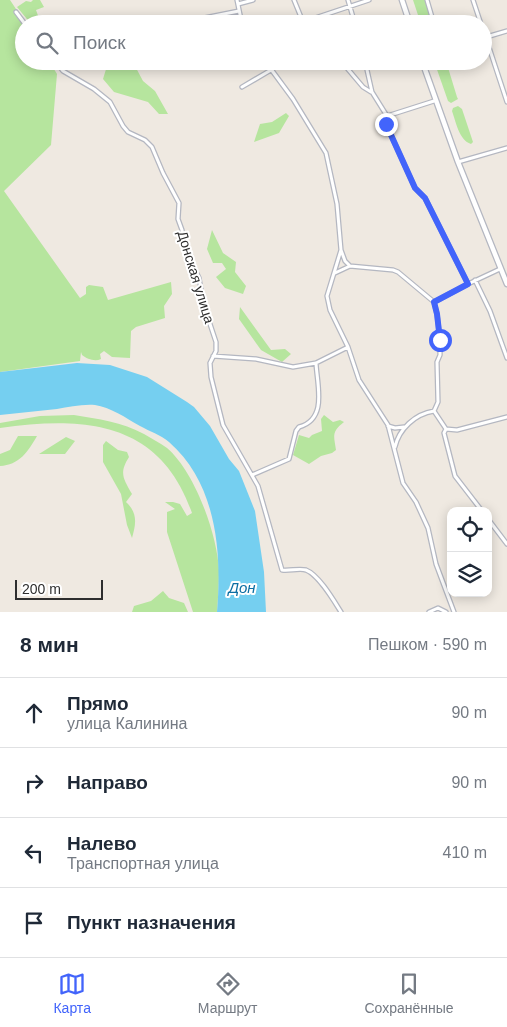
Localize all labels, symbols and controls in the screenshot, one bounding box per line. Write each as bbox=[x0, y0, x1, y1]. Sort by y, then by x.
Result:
search box bbox=[15, 15, 492, 70]
icon: search bbox=[33, 29, 61, 57]
text: Поиск bbox=[73, 32, 126, 53]
route end bbox=[375, 113, 398, 136]
street label: Донская улица bbox=[174, 229, 218, 326]
route start bbox=[429, 329, 452, 352]
map controls bbox=[447, 507, 492, 597]
button: locate bbox=[447, 507, 492, 552]
button: layers bbox=[447, 552, 492, 597]
scale bar bbox=[15, 577, 102, 600]
water label: Дон bbox=[226, 579, 256, 596]
text: 200 m bbox=[22, 581, 61, 597]
text: 8 мин bbox=[20, 633, 79, 656]
text: Пешком · 590 m bbox=[368, 636, 487, 653]
text: Прямо bbox=[67, 693, 129, 714]
icon: ahead bbox=[20, 699, 48, 727]
text: 90 m bbox=[451, 704, 487, 721]
text: улица Калинина bbox=[67, 715, 187, 732]
icon: right bbox=[20, 769, 48, 797]
text: Направо bbox=[67, 772, 148, 793]
text: 90 m bbox=[451, 774, 487, 791]
text: Налево bbox=[67, 833, 137, 854]
icon: left bbox=[20, 839, 48, 867]
text: 410 m bbox=[443, 844, 487, 861]
text: Транспортная улица bbox=[67, 855, 219, 872]
icon: arrive bbox=[20, 909, 48, 937]
text: Пункт назначения bbox=[67, 912, 236, 933]
tab: Карта bbox=[53, 970, 91, 1016]
tab: Маршрут bbox=[198, 970, 258, 1016]
tab: Сохранённые bbox=[364, 970, 454, 1016]

